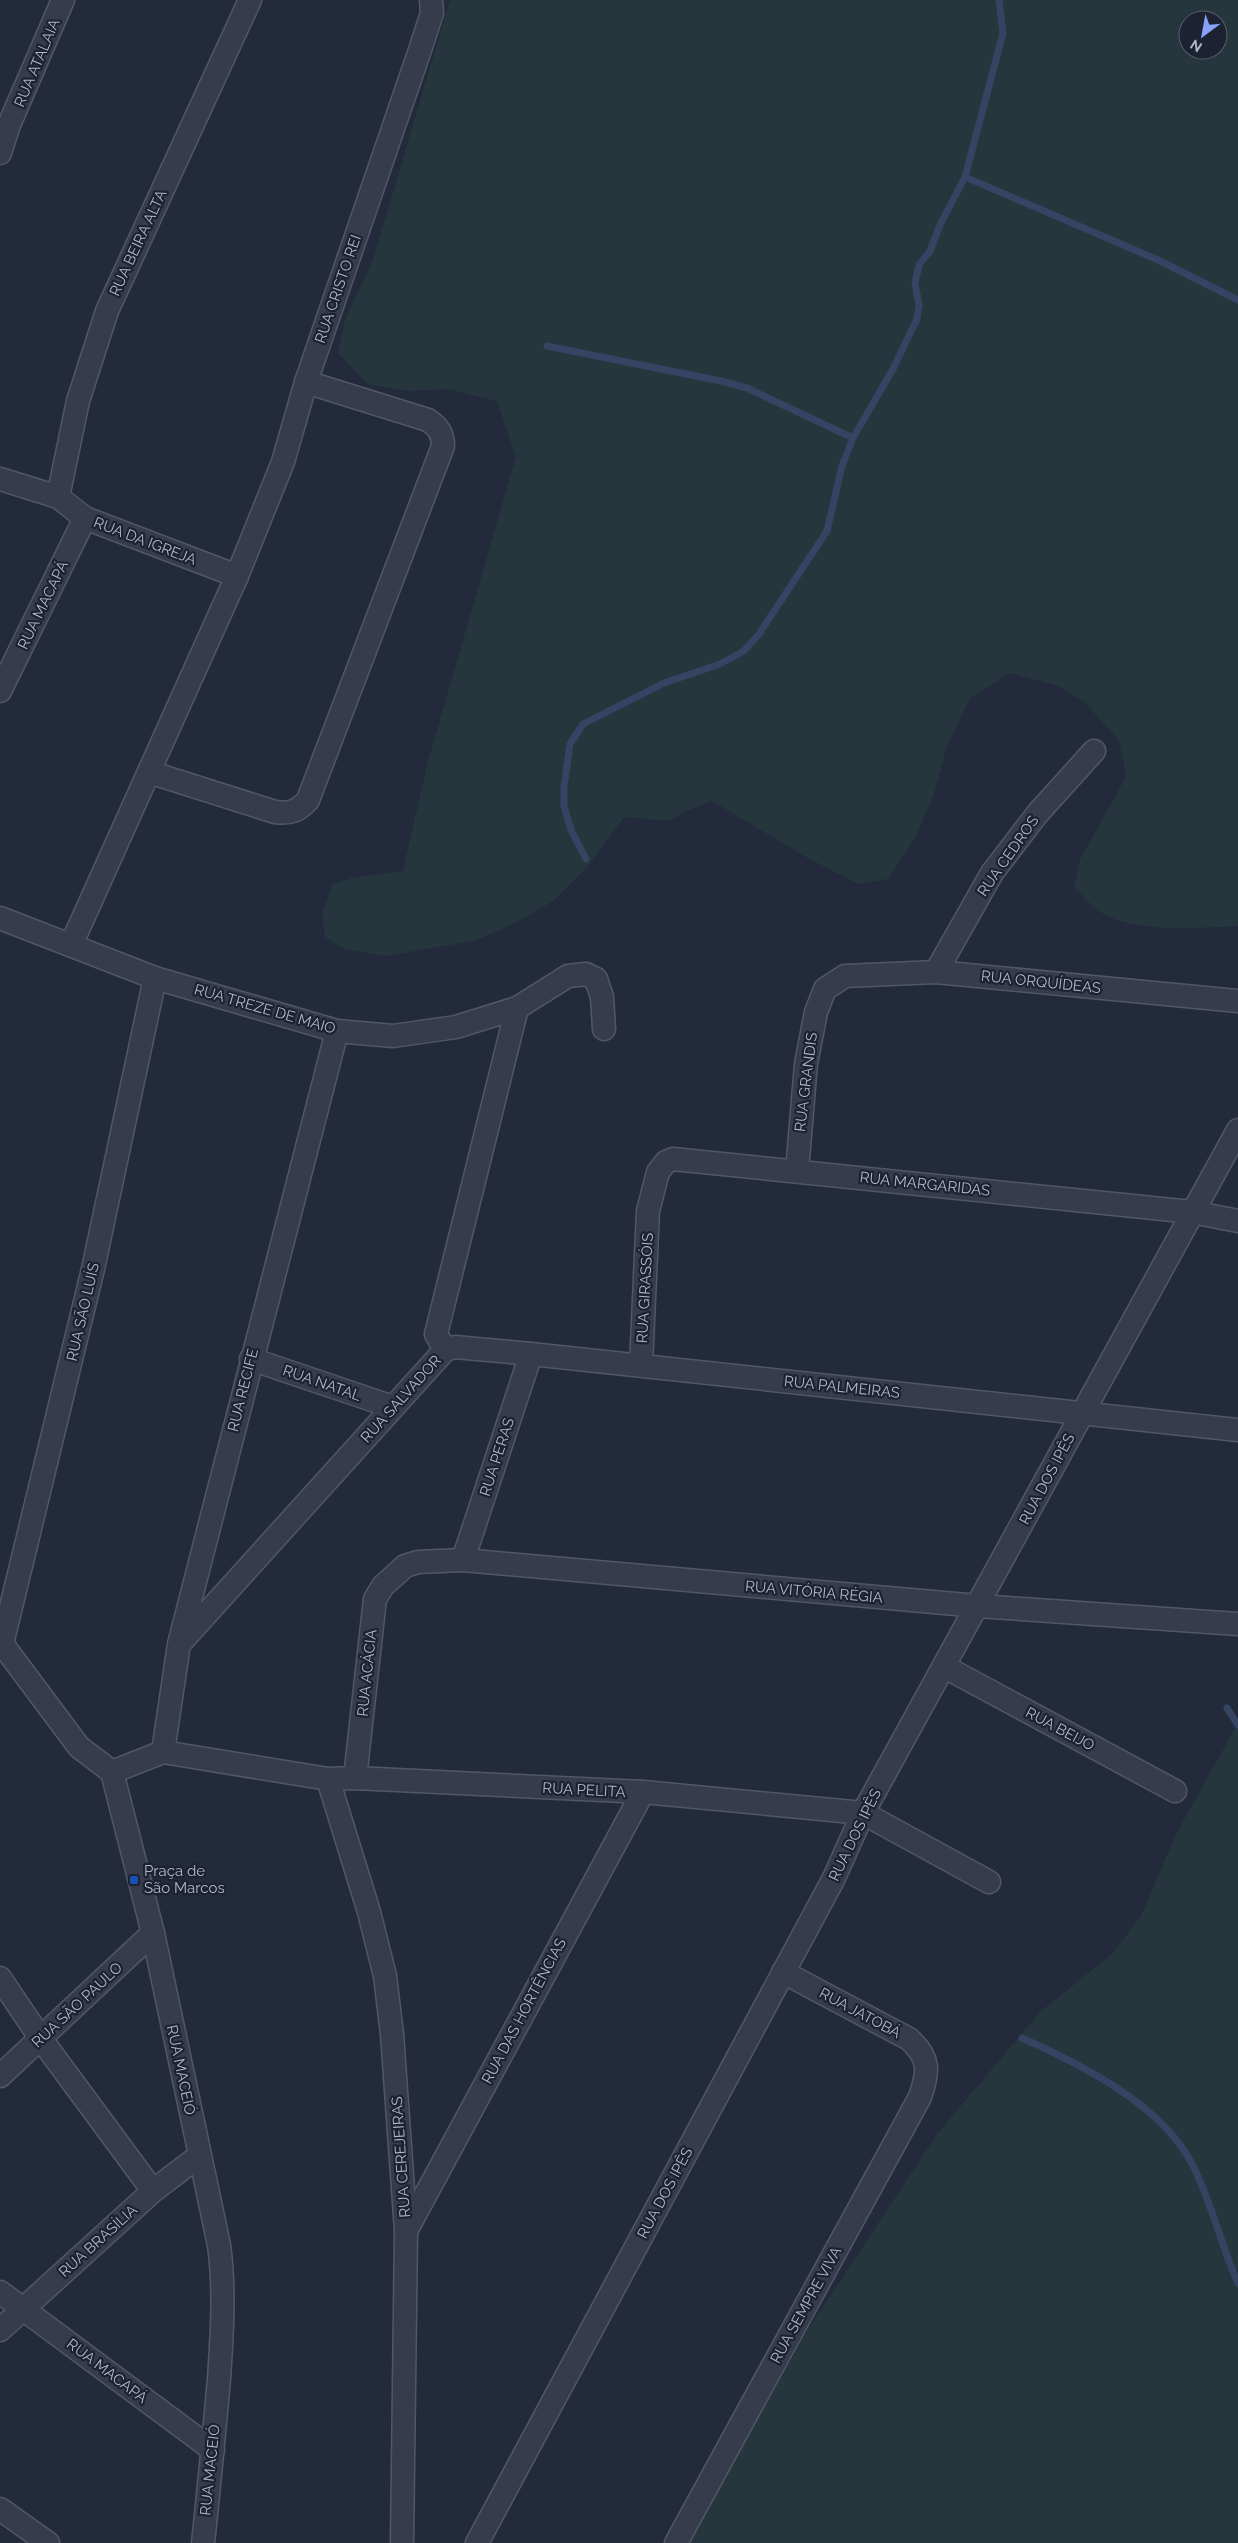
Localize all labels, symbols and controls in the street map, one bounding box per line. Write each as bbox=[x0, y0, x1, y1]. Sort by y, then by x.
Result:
north arrow bbox=[1178, 10, 1228, 60]
street label: RUA ATALAIA bbox=[10, 16, 64, 110]
text: N bbox=[1187, 36, 1205, 56]
street label: RUA BEIRA ALTA bbox=[105, 187, 171, 299]
street label: RUA CRISTO REI bbox=[311, 232, 365, 346]
street label: RUA DA IGREJA bbox=[91, 513, 199, 569]
street label: RUA MACAPÁ bbox=[14, 558, 72, 652]
street label: RUA CEDROS bbox=[974, 812, 1042, 900]
street label: RUA ORQUÍDEAS bbox=[980, 967, 1102, 997]
street label: RUA TREZE DE MAIO bbox=[192, 980, 338, 1038]
street label: RUA GRANDIS bbox=[791, 1031, 821, 1133]
street label: RUA MARGARIDAS bbox=[859, 1168, 991, 1200]
street label: RUA GIRASSÓIS bbox=[633, 1232, 657, 1344]
street label: RUA SÃO LUÍS bbox=[63, 1261, 103, 1363]
street label: RUA RECIFE bbox=[224, 1347, 262, 1433]
street label: RUA SALVADOR bbox=[357, 1351, 445, 1447]
street label: RUA NATAL bbox=[280, 1361, 364, 1405]
street label: RUA PALMEIRAS bbox=[783, 1372, 901, 1402]
street label: RUA PERAS bbox=[476, 1415, 518, 1499]
street label: RUA DOS IPÊS bbox=[1016, 1430, 1078, 1528]
street label: RUA VITÓRIA RÉGIA bbox=[744, 1577, 884, 1607]
street label: RUA ACÁCIA bbox=[353, 1629, 381, 1717]
street label: RUA BEIJO bbox=[1022, 1703, 1098, 1755]
street label: RUA PELITA bbox=[542, 1779, 626, 1801]
street label: RUA DOS IPÊS bbox=[825, 1786, 885, 1884]
place label: Praça de São Marcos bbox=[144, 1862, 225, 1897]
marker: Praça de São Marcos bbox=[128, 1874, 140, 1886]
street label: RUA DAS HORTÊNCIAS bbox=[478, 1935, 570, 2087]
street label: RUA SÃO PAULO bbox=[28, 1958, 126, 2052]
street label: RUA JATOBÁ bbox=[816, 1984, 904, 2042]
street label: RUA MACEIÓ bbox=[163, 2023, 199, 2117]
street label: RUA CEREJEIRAS bbox=[388, 2096, 414, 2218]
street label: RUA DOS IPÊS bbox=[634, 2144, 696, 2242]
street label: RUA BRASÍLIA bbox=[55, 2201, 141, 2281]
street label: RUA SEMPRE VIVA bbox=[766, 2244, 846, 2366]
street label: RUA MACAPÁ bbox=[63, 2335, 151, 2407]
street label: RUA MACEIÓ bbox=[196, 2424, 224, 2516]

